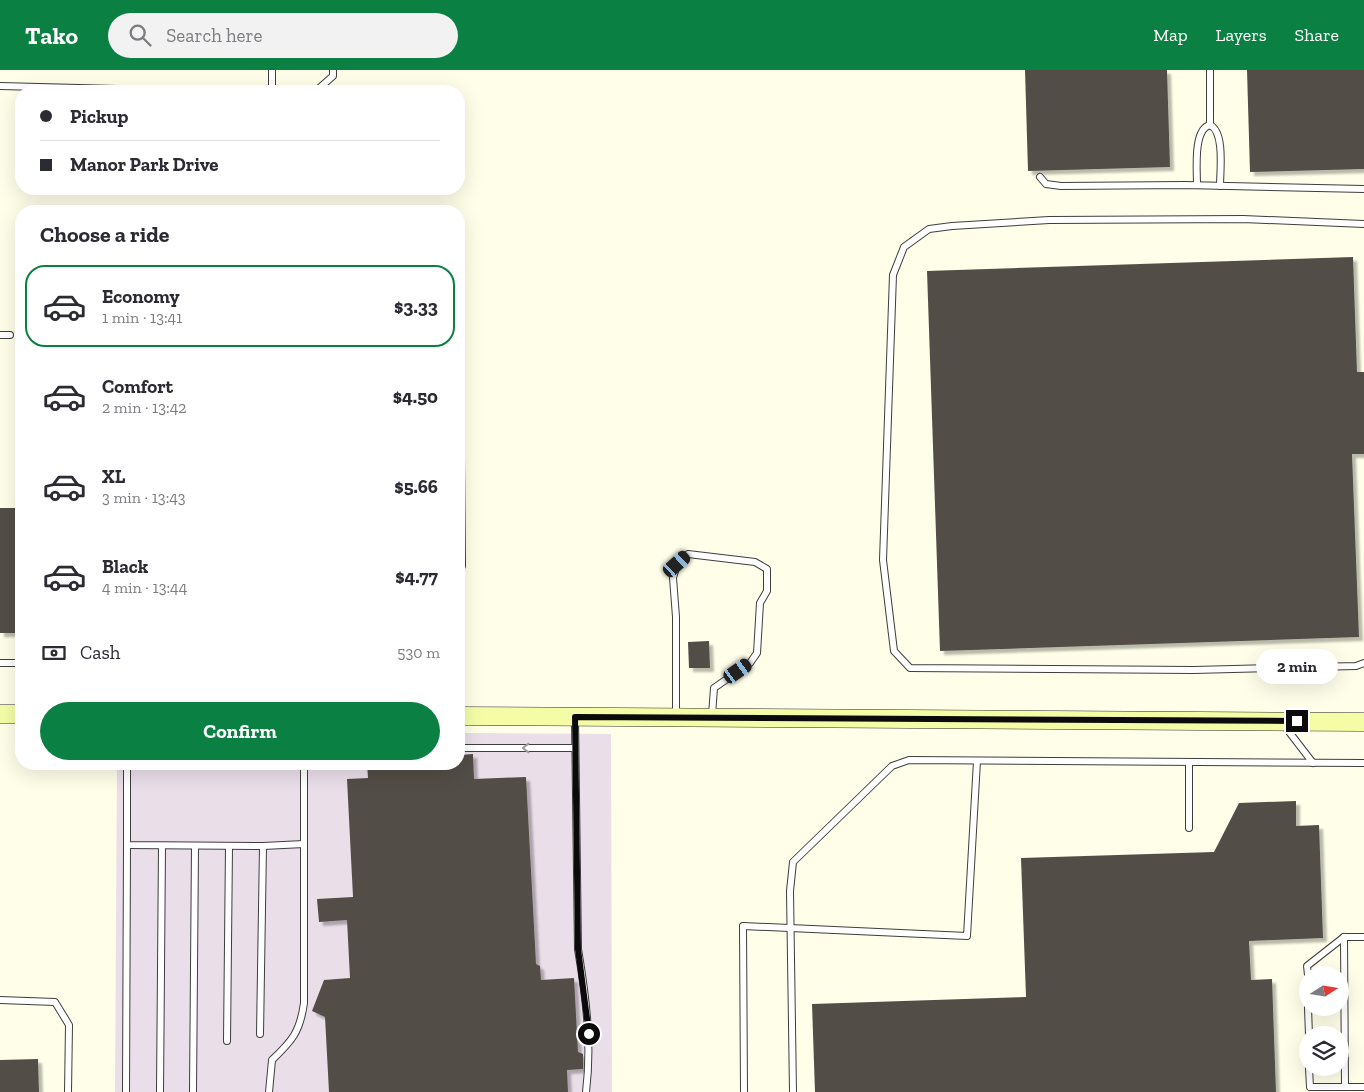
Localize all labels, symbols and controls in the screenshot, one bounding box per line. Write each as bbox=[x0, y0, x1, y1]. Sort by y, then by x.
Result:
search box bbox=[108, 13, 458, 58]
text: Tako bbox=[25, 21, 78, 50]
icon: search bbox=[126, 21, 154, 49]
text: Search here bbox=[166, 24, 262, 47]
text: Map bbox=[1153, 24, 1188, 46]
text: Layers bbox=[1216, 24, 1267, 46]
text: Share bbox=[1295, 24, 1339, 46]
text: Pickup bbox=[70, 105, 128, 128]
text: Manor Park Drive bbox=[70, 153, 219, 176]
text: Choose a ride bbox=[40, 221, 170, 248]
icon: car bbox=[42, 284, 87, 329]
text: Economy bbox=[102, 285, 180, 308]
text: $3.33 bbox=[394, 295, 438, 318]
text: 1 min · 13:41 bbox=[102, 308, 182, 327]
icon: car bbox=[42, 374, 87, 419]
text: Comfort bbox=[102, 375, 173, 398]
text: $4.50 bbox=[393, 385, 438, 408]
text: 2 min · 13:42 bbox=[102, 398, 187, 417]
icon: car bbox=[42, 464, 87, 509]
text: XL bbox=[102, 465, 125, 488]
text: $5.66 bbox=[394, 475, 438, 498]
text: 3 min · 13:43 bbox=[102, 488, 186, 507]
car bbox=[660, 548, 693, 580]
icon: car bbox=[42, 554, 87, 599]
text: Black bbox=[102, 555, 148, 578]
text: $4.77 bbox=[395, 565, 438, 588]
text: 4 min · 13:44 bbox=[102, 578, 187, 597]
icon: cash bbox=[40, 639, 68, 667]
text: Cash bbox=[80, 641, 120, 664]
text: 530 m bbox=[397, 643, 440, 662]
callout: 2 min bbox=[1256, 648, 1338, 684]
car bbox=[721, 656, 754, 686]
text: 2 min bbox=[1277, 657, 1317, 676]
button: Confirm bbox=[40, 702, 440, 760]
route end bbox=[1286, 710, 1308, 732]
one-way arrow bbox=[522, 743, 530, 753]
north arrow bbox=[1299, 966, 1349, 1016]
map controls bbox=[1299, 966, 1349, 1076]
route start bbox=[578, 1023, 600, 1045]
button: layers bbox=[1299, 1026, 1349, 1076]

